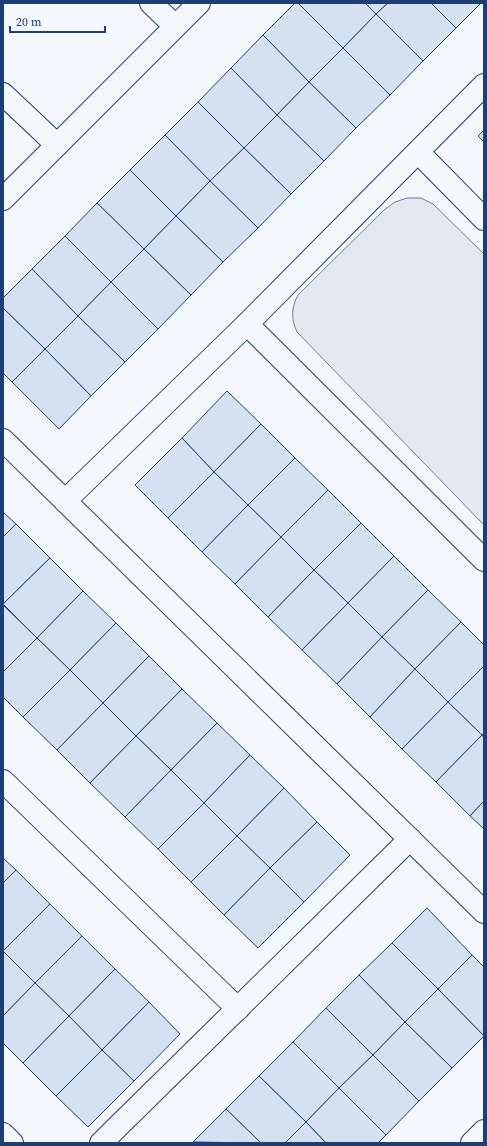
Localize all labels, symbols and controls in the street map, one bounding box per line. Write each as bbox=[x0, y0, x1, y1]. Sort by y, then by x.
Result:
scale bar bbox=[10, 8, 105, 34]
text: 20 m bbox=[16, 14, 42, 30]

